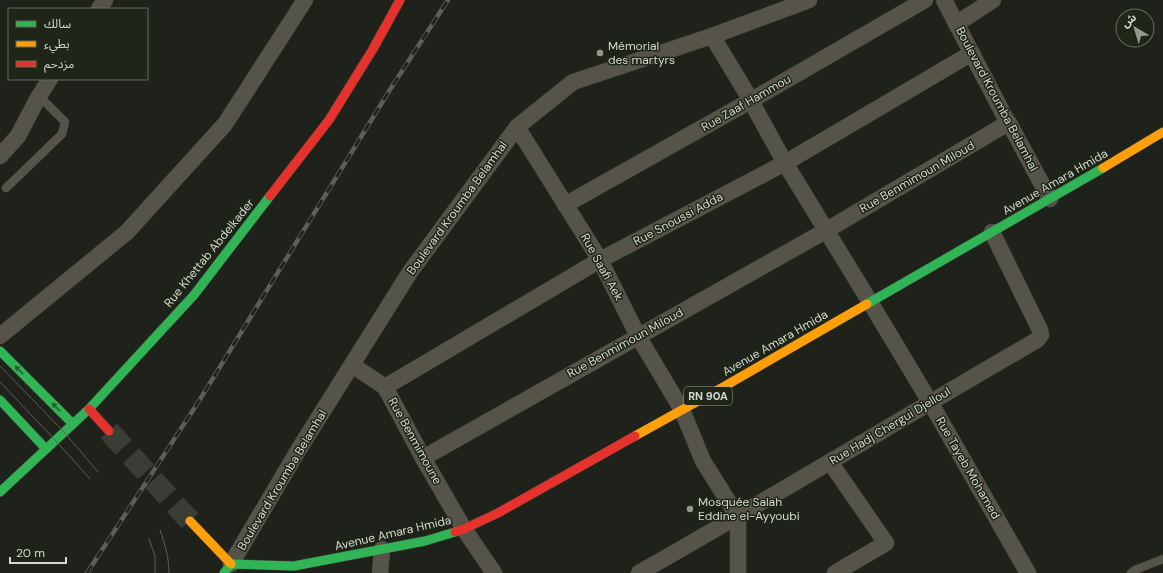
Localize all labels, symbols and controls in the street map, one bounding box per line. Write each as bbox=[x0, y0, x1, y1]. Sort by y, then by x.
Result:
legend bbox=[8, 8, 148, 80]
north arrow bbox=[1115, 8, 1155, 48]
text: ش bbox=[1119, 10, 1139, 30]
text: سالك bbox=[44, 16, 71, 32]
street label: Boulevard Kroumba Belamhal bbox=[952, 24, 1042, 174]
text: بطيء bbox=[44, 36, 70, 54]
place label: Mémorial des martyrs bbox=[608, 38, 675, 68]
marker: Mémorial des martyrs bbox=[595, 48, 605, 58]
text: مزدحم bbox=[44, 56, 74, 73]
street label: Rue Zaaf Hammou bbox=[698, 71, 794, 135]
street label: Rue Benmimoun Miloud bbox=[857, 137, 977, 217]
street label: Boulevard Kroumba Belamhal bbox=[403, 138, 511, 278]
street label: Avenue Amara Hmida bbox=[999, 145, 1111, 219]
street label: Rue Snoussi Adda bbox=[630, 189, 726, 249]
street label: Rue Khettab Abdelkader bbox=[160, 195, 258, 310]
street label: Rue Saafi Aek bbox=[577, 231, 627, 303]
street label: Rue Benmimoun Miloud bbox=[564, 304, 686, 382]
street label: Avenue Amara Hmida bbox=[719, 306, 831, 380]
one-way arrow bbox=[14, 365, 24, 375]
street label: Rue Hadj Chergui Djelloul bbox=[826, 383, 954, 469]
road number: RN 90A bbox=[684, 387, 732, 405]
street label: Rue Benmimoune bbox=[385, 395, 446, 487]
one-way arrow bbox=[51, 402, 61, 412]
street label: Boulevard Kroumba Belamhal bbox=[234, 407, 330, 553]
street label: Rue Tayeb Mohamed bbox=[932, 414, 1004, 522]
place label: Mosquée Salah Eddine el-Ayyoubi bbox=[698, 494, 800, 524]
marker: Mosquée Salah Eddine el-Ayyoubi bbox=[685, 504, 695, 514]
street label: Avenue Amara Hmida bbox=[333, 512, 453, 554]
scale bar bbox=[10, 539, 66, 565]
text: 20 m bbox=[16, 545, 45, 561]

